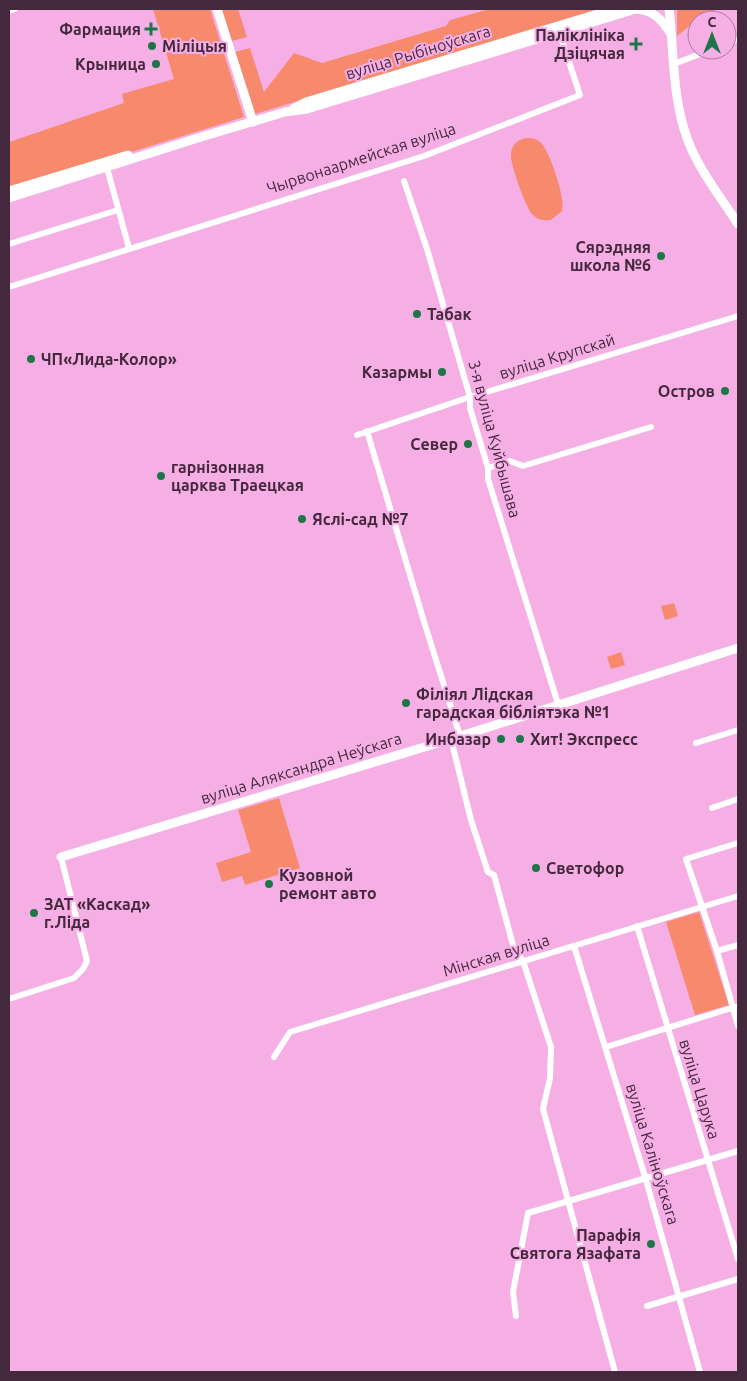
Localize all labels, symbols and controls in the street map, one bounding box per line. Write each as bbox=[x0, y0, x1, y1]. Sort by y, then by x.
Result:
north arrow bbox=[687, 10, 737, 60]
text: С bbox=[708, 14, 717, 30]
place label: Фармация bbox=[59, 20, 141, 38]
street label: вуліца Рыбіноўскага bbox=[343, 21, 493, 83]
marker: Фармация bbox=[145, 23, 157, 35]
place label: Паліклініка Дзіцячая bbox=[535, 26, 625, 62]
place label: Міліцыя bbox=[162, 37, 227, 55]
marker: Паліклініка Дзіцячая bbox=[629, 37, 643, 51]
marker: Міліцыя bbox=[146, 40, 158, 52]
place label: Крыница bbox=[75, 55, 146, 73]
marker: Крыница bbox=[150, 58, 162, 70]
street label: Чырвонаармейская вуліца bbox=[264, 119, 458, 197]
place label: Сярэдняя школа №6 bbox=[570, 238, 651, 274]
marker: Сярэдняя школа №6 bbox=[655, 250, 667, 262]
place label: Табак bbox=[427, 305, 472, 323]
marker: Табак bbox=[411, 308, 423, 320]
street label: вуліца Крупскай bbox=[497, 330, 617, 382]
place label: ЧП«Лида-Колор» bbox=[41, 350, 177, 368]
marker: ЧП«Лида-Колор» bbox=[25, 353, 37, 365]
street label: 3-я вуліца Куйбышава bbox=[465, 358, 525, 520]
place label: Казармы bbox=[362, 363, 432, 381]
marker: Казармы bbox=[436, 366, 448, 378]
place label: Остров bbox=[658, 382, 715, 400]
marker: Остров bbox=[719, 385, 731, 397]
place label: Север bbox=[410, 435, 458, 453]
marker: Север bbox=[462, 438, 474, 450]
place label: гарнізонная царква Траецкая bbox=[171, 458, 304, 494]
marker: гарнізонная царква Траецкая bbox=[155, 470, 167, 482]
place label: Яслі-сад №7 bbox=[312, 510, 408, 528]
marker: Яслі-сад №7 bbox=[296, 513, 308, 525]
place label: Філіял Лідская гарадская бібліятэка №1 bbox=[416, 685, 611, 721]
marker: Філіял Лідская гарадская бібліятэка №1 bbox=[400, 697, 412, 709]
street label: вуліца Аляксандра Неўскага bbox=[198, 729, 404, 807]
place label: Инбазар bbox=[425, 730, 491, 748]
place label: Хит! Экспресс bbox=[530, 730, 638, 748]
marker: Инбазар bbox=[495, 733, 507, 745]
marker: Хит! Экспресс bbox=[514, 733, 526, 745]
place label: Светофор bbox=[546, 859, 624, 877]
marker: Светофор bbox=[530, 862, 542, 874]
place label: Кузовной ремонт авто bbox=[279, 866, 377, 902]
marker: Кузовной ремонт авто bbox=[263, 878, 275, 890]
place label: ЗАТ «Каскад» г.Ліда bbox=[44, 895, 150, 931]
marker: ЗАТ «Каскад» г.Ліда bbox=[28, 907, 40, 919]
street label: Мінская вуліца bbox=[441, 930, 551, 980]
street label: вуліца Царука bbox=[676, 1037, 724, 1141]
street label: вуліца Каліноўскага bbox=[623, 1081, 683, 1227]
place label: Парафія Святога Язафата bbox=[510, 1226, 641, 1262]
marker: Парафія Святога Язафата bbox=[645, 1238, 657, 1250]

